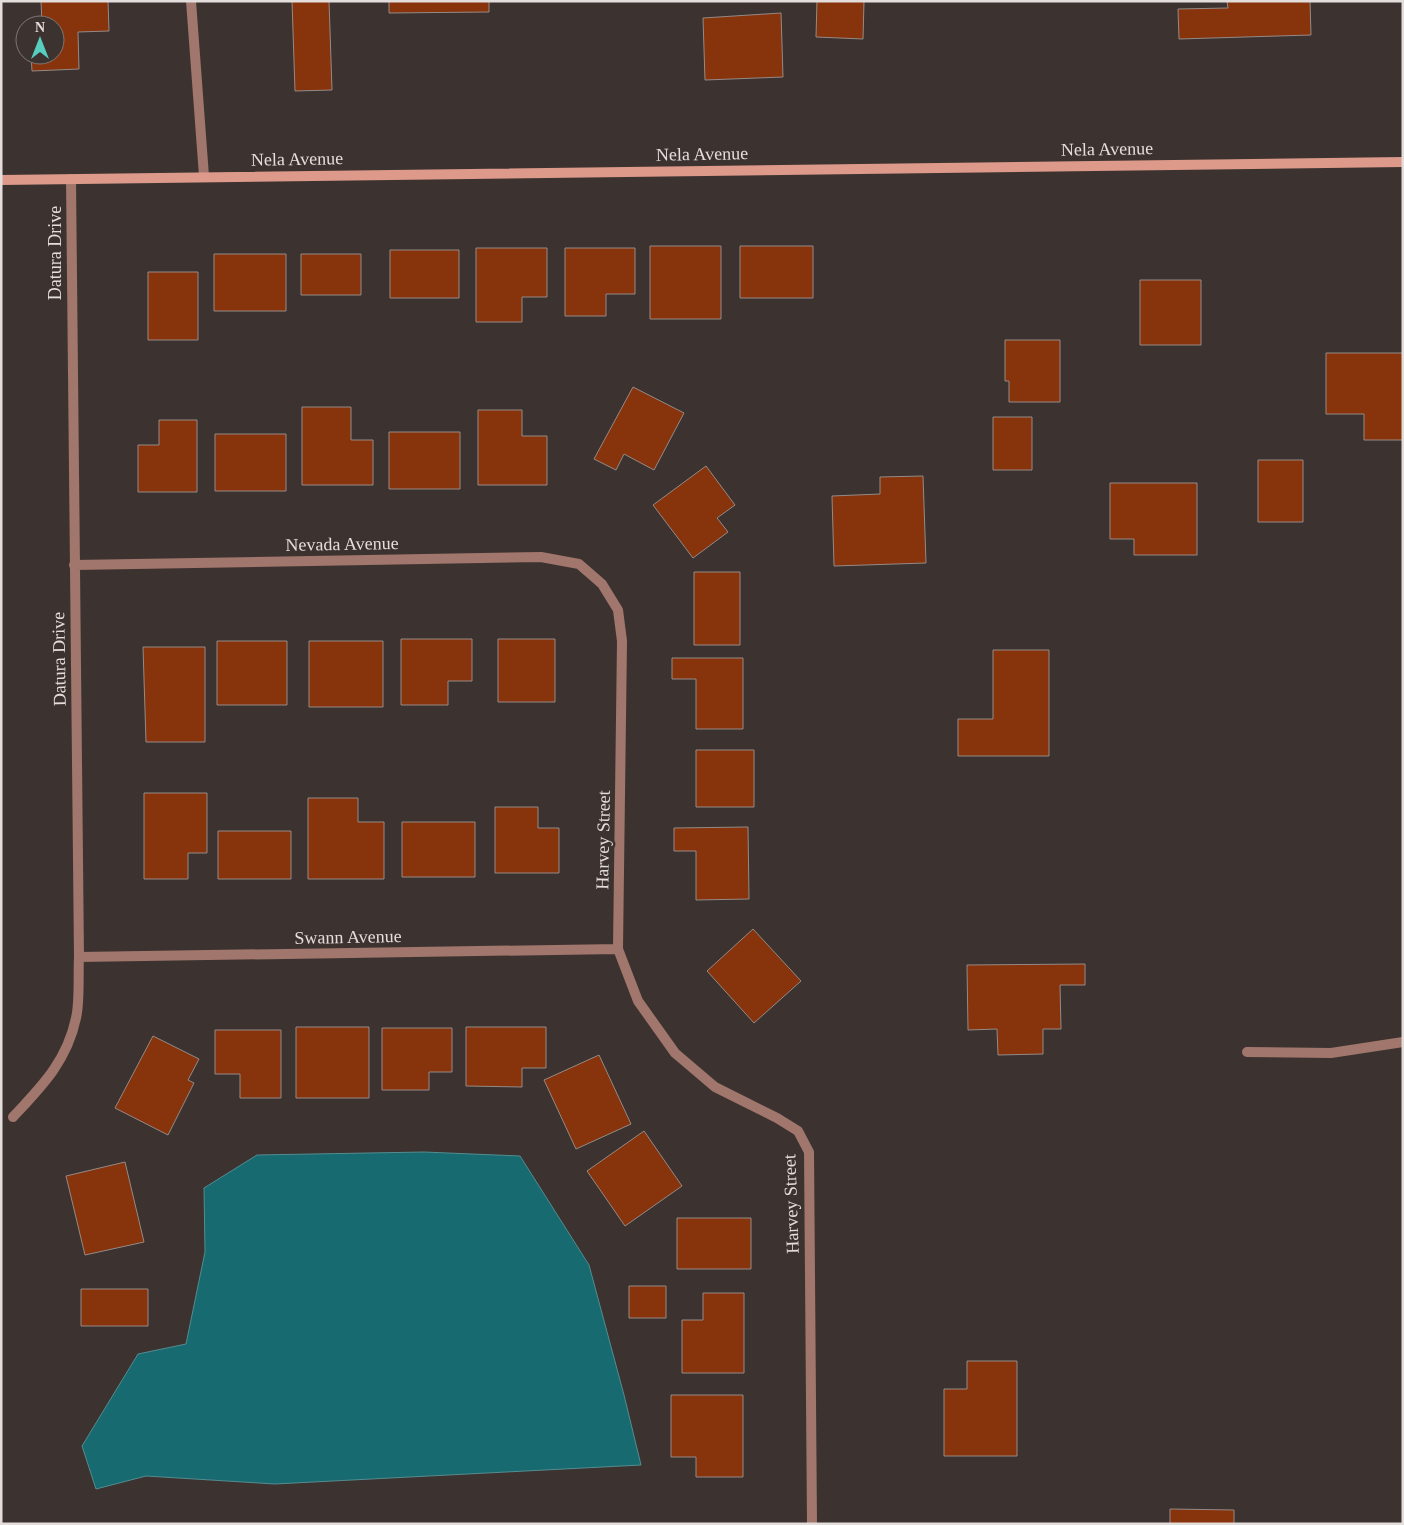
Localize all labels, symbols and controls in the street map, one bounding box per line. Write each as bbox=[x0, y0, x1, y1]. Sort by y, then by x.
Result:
north arrow bbox=[15, 15, 65, 65]
text: N bbox=[35, 20, 45, 35]
street label: Nela Avenue bbox=[1061, 138, 1153, 160]
street label: Nela Avenue bbox=[656, 143, 748, 165]
street label: Nela Avenue bbox=[251, 148, 343, 170]
street label: Datura Drive bbox=[45, 206, 65, 300]
street label: Nevada Avenue bbox=[285, 533, 399, 555]
street label: Datura Drive bbox=[48, 612, 70, 706]
street label: Harvey Street bbox=[592, 790, 614, 890]
street label: Swann Avenue bbox=[294, 926, 402, 948]
street label: Harvey Street bbox=[779, 1154, 803, 1254]

